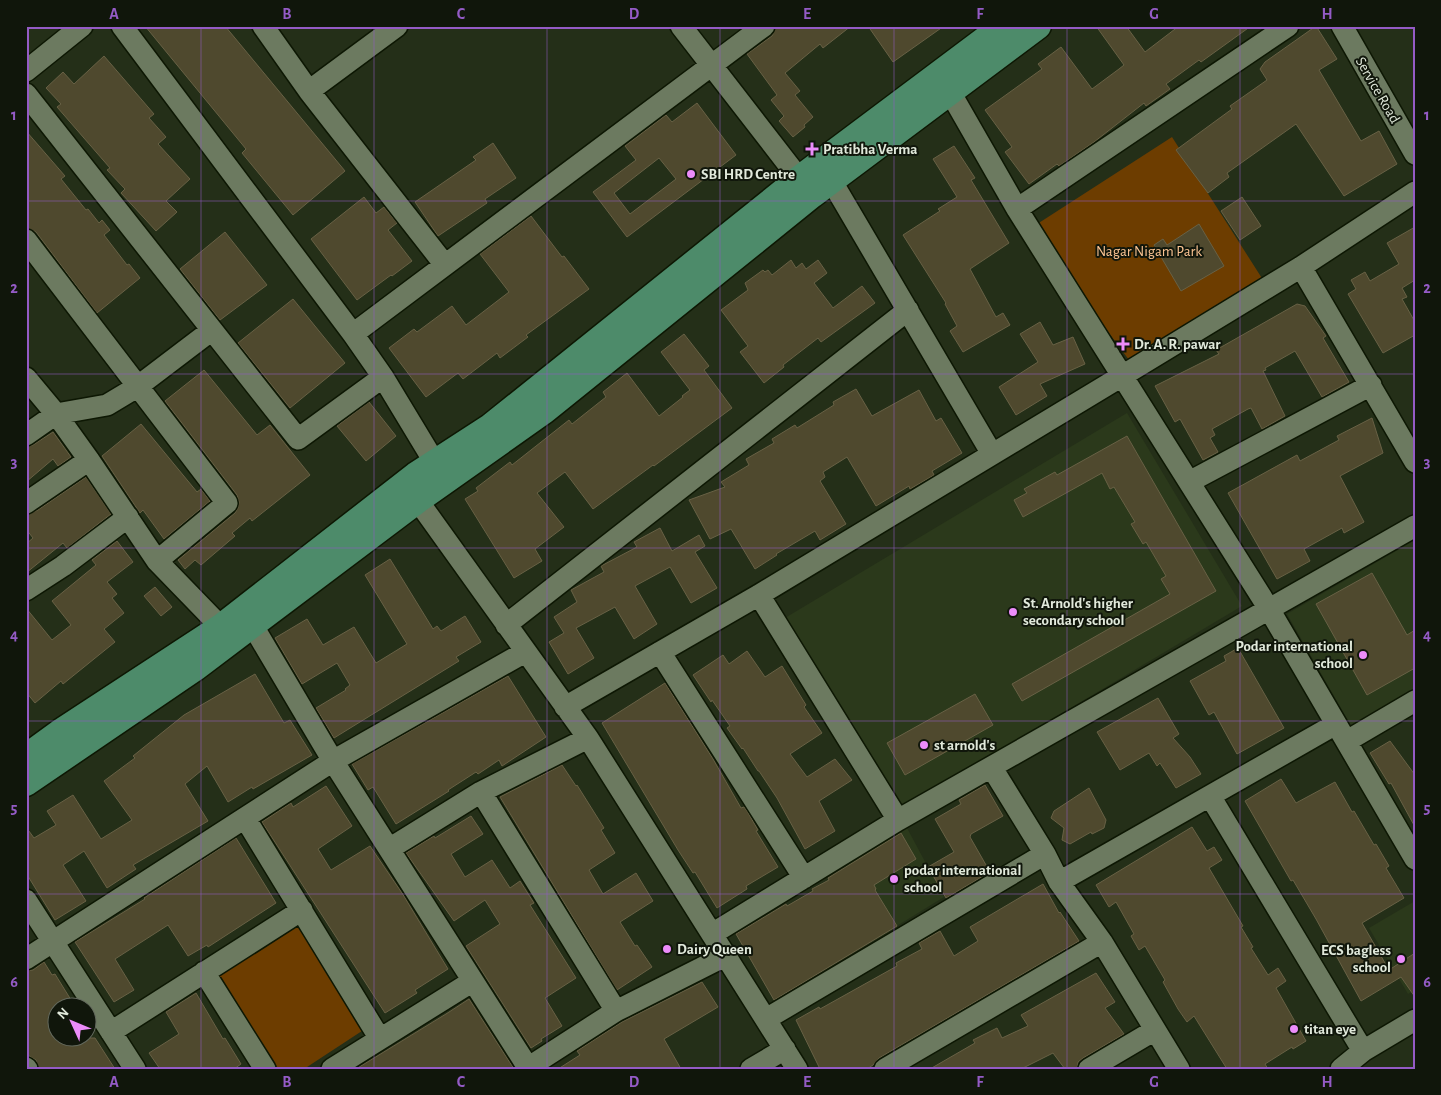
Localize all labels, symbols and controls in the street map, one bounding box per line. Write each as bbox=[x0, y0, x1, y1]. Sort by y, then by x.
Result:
text: A bbox=[109, 6, 119, 22]
text: B bbox=[282, 6, 292, 22]
text: C bbox=[457, 6, 466, 22]
text: D bbox=[629, 6, 640, 22]
text: E bbox=[803, 6, 811, 22]
text: F bbox=[976, 6, 984, 22]
text: G bbox=[1149, 6, 1159, 22]
text: H bbox=[1321, 6, 1333, 22]
street label: Service Road bbox=[1353, 55, 1403, 126]
text: 1 bbox=[11, 107, 17, 123]
text: 1 bbox=[1424, 107, 1430, 123]
marker: Pratibha Verma bbox=[805, 142, 819, 156]
place label: Pratibha Verma bbox=[823, 142, 918, 157]
place label: SBI HRD Centre bbox=[701, 167, 795, 182]
marker: SBI HRD Centre bbox=[685, 168, 697, 180]
park label: Nagar Nigam Park bbox=[1096, 244, 1202, 259]
text: 2 bbox=[10, 280, 18, 296]
text: 2 bbox=[1423, 280, 1431, 296]
marker: Dr. A. R. pawar bbox=[1116, 337, 1130, 351]
place label: Dr. A. R. pawar bbox=[1134, 337, 1221, 352]
text: 3 bbox=[11, 454, 18, 470]
text: 3 bbox=[1424, 454, 1431, 470]
place label: St. Arnold's higher secondary school bbox=[1023, 596, 1134, 628]
marker: St. Arnold's higher secondary school bbox=[1007, 606, 1019, 618]
text: 4 bbox=[10, 627, 18, 643]
text: 4 bbox=[1423, 627, 1431, 643]
place label: Podar international school bbox=[1236, 639, 1353, 671]
marker: Podar international school bbox=[1357, 649, 1369, 661]
place label: st arnold's bbox=[934, 738, 996, 753]
marker: st arnold's bbox=[918, 739, 930, 751]
text: 5 bbox=[11, 800, 18, 816]
text: 5 bbox=[1424, 800, 1431, 816]
place label: podar international school bbox=[904, 863, 1021, 895]
marker: podar international school bbox=[888, 873, 900, 885]
place label: Dairy Queen bbox=[677, 942, 752, 957]
marker: Dairy Queen bbox=[661, 943, 673, 955]
place label: ECS bagless school bbox=[1321, 943, 1391, 975]
marker: ECS bagless school bbox=[1395, 953, 1407, 965]
text: 6 bbox=[10, 974, 18, 990]
text: 6 bbox=[1423, 974, 1431, 990]
north arrow bbox=[48, 998, 98, 1048]
text: N bbox=[55, 1005, 72, 1022]
place label: titan eye bbox=[1304, 1022, 1356, 1037]
marker: titan eye bbox=[1288, 1023, 1300, 1035]
text: A bbox=[109, 1074, 119, 1090]
text: B bbox=[282, 1074, 292, 1090]
text: C bbox=[457, 1074, 466, 1090]
text: D bbox=[629, 1074, 640, 1090]
text: E bbox=[803, 1074, 811, 1090]
text: F bbox=[976, 1074, 984, 1090]
text: G bbox=[1149, 1074, 1159, 1090]
text: H bbox=[1321, 1074, 1333, 1090]

